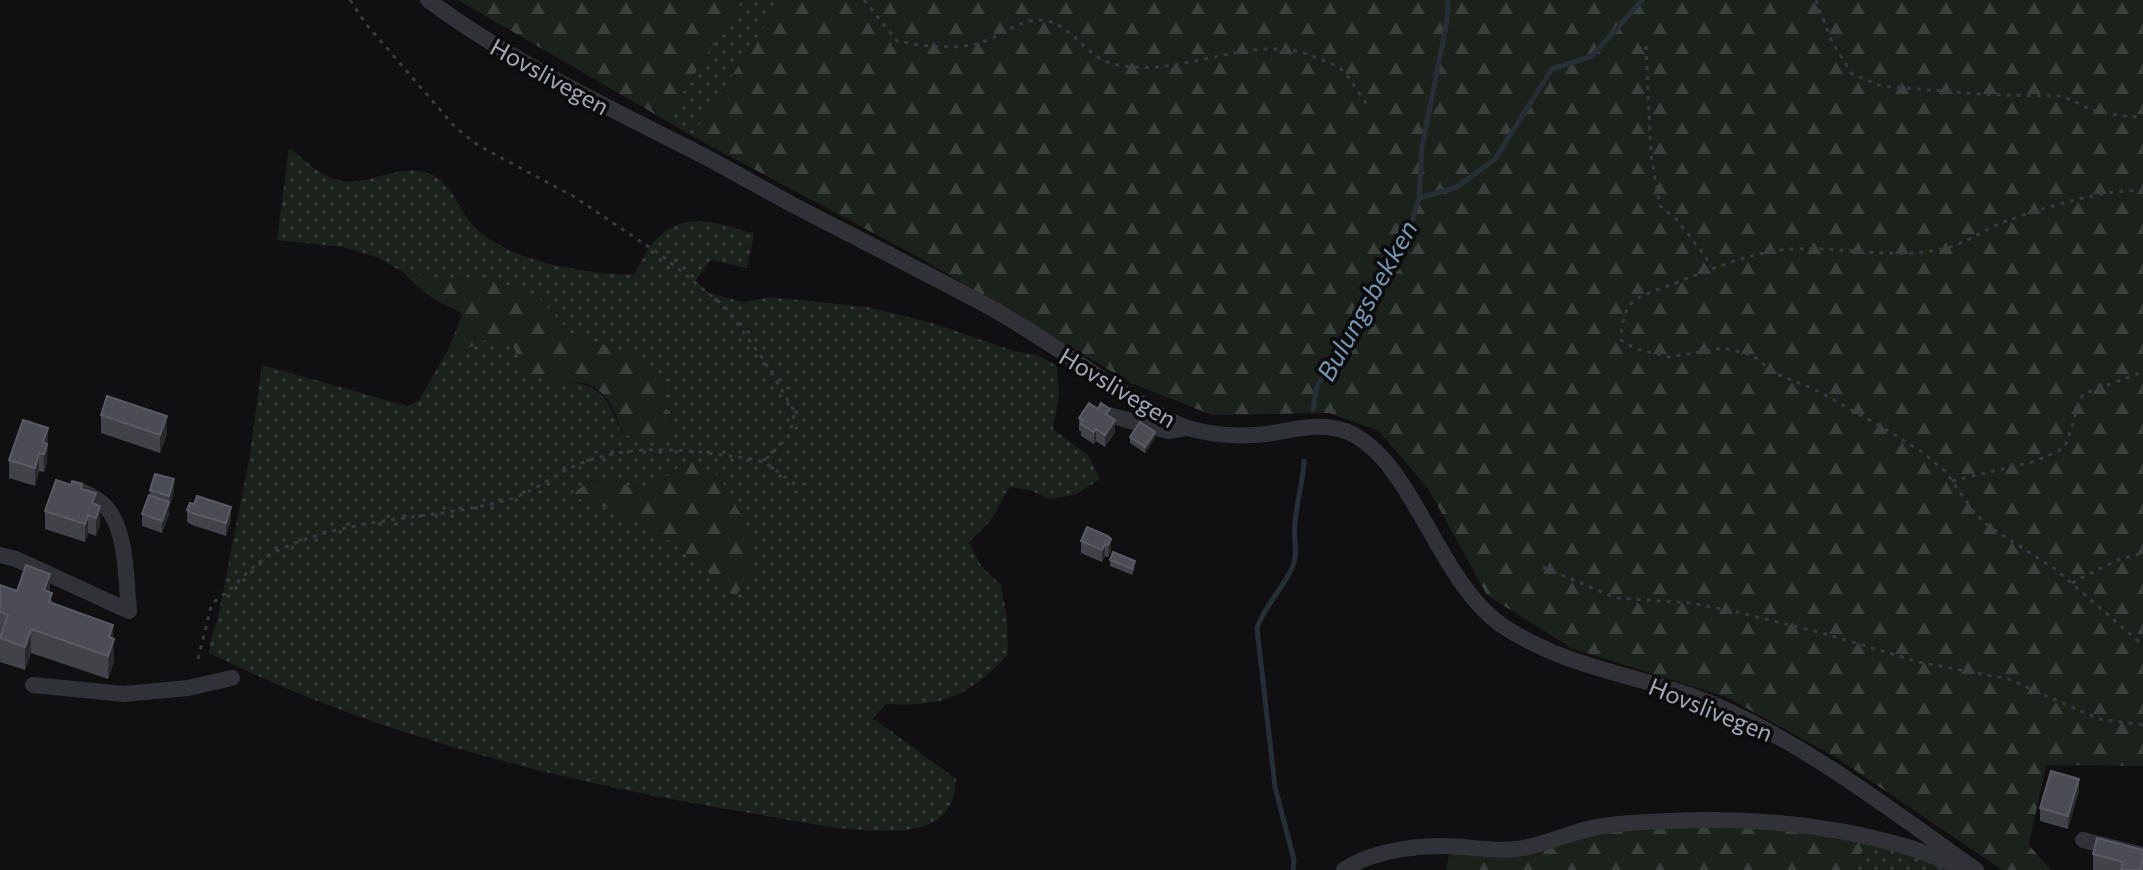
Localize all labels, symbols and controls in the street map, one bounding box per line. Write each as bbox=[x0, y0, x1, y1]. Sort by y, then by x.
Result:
street label: Hovslivegen bbox=[486, 32, 614, 120]
water label: Bulungsbekken bbox=[1309, 214, 1423, 386]
street label: Hovslivegen bbox=[1054, 341, 1182, 433]
street label: Hovslivegen bbox=[1645, 671, 1777, 747]

